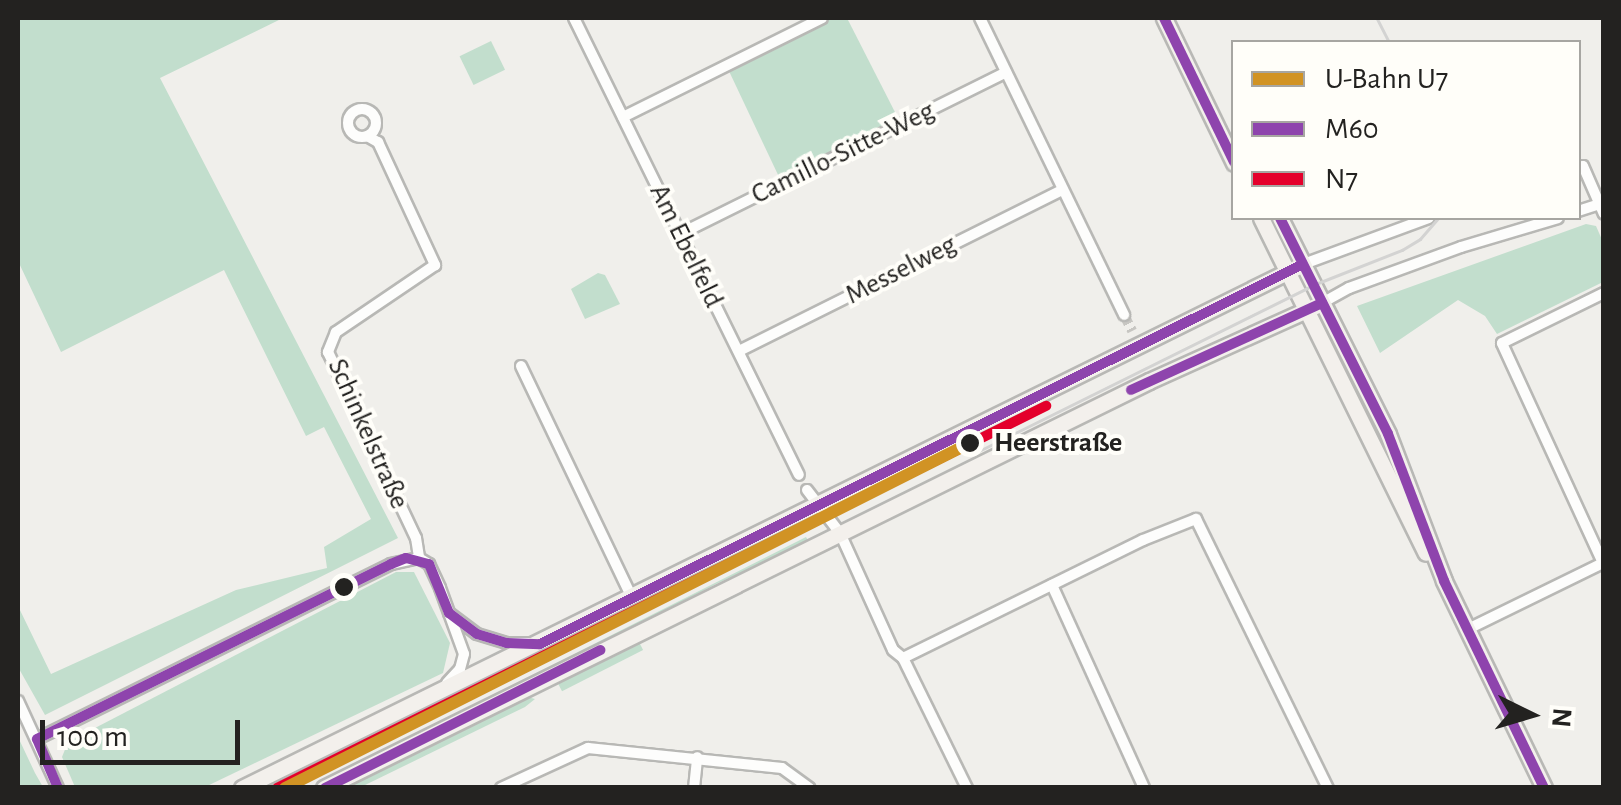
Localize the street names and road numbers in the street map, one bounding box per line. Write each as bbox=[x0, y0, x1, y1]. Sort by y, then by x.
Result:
street label: Camillo-Sitte-Weg bbox=[746, 94, 940, 212]
street label: Am Ebelfeld bbox=[642, 179, 730, 313]
street label: Messelweg bbox=[840, 228, 962, 312]
street label: Schinkelstraße bbox=[320, 354, 416, 514]

